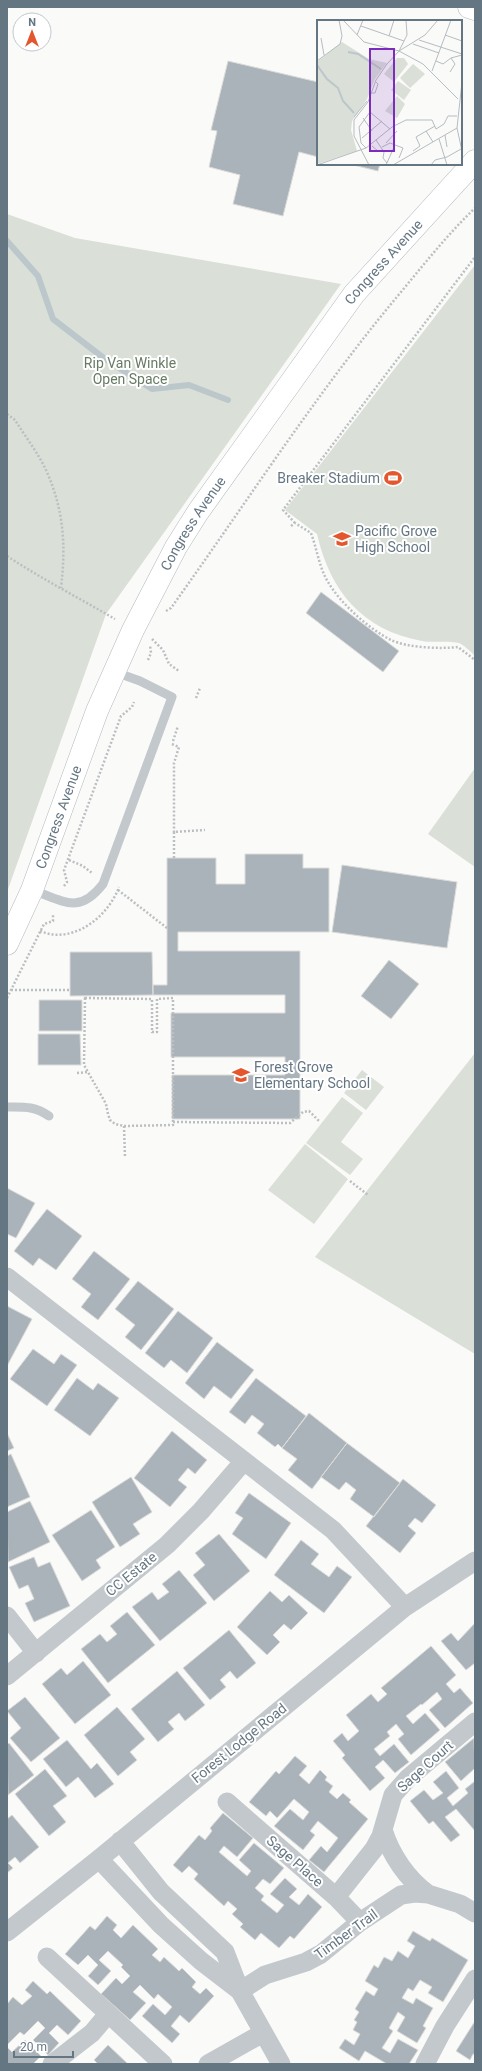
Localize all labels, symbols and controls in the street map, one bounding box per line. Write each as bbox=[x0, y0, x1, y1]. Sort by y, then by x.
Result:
north arrow bbox=[12, 12, 52, 52]
text: N bbox=[28, 16, 36, 29]
inset map bbox=[317, 20, 462, 165]
street label: Congress Avenue bbox=[341, 216, 426, 307]
park label: Rip Van Winkle Open Space bbox=[84, 355, 176, 387]
sports icon: Breaker Stadium bbox=[383, 468, 403, 488]
place label: Breaker Stadium bbox=[277, 470, 380, 486]
street label: Congress Avenue bbox=[157, 473, 229, 573]
place label: Pacific Grove High School bbox=[355, 523, 437, 555]
school or university icon: Pacific Grove High School bbox=[332, 529, 352, 549]
street label: Congress Avenue bbox=[32, 763, 84, 871]
place label: Forest Grove Elementary School bbox=[254, 1059, 370, 1091]
school or university icon: Forest Grove Elementary School bbox=[231, 1065, 251, 1085]
street label: CC Estate bbox=[102, 1549, 160, 1599]
street label: Forest Lodge Road bbox=[188, 1700, 290, 1786]
street label: Sage Court bbox=[394, 1737, 456, 1795]
street label: Sage Place bbox=[264, 1832, 326, 1890]
street label: Timber Trail bbox=[311, 1906, 381, 1962]
scale bar bbox=[14, 2033, 73, 2059]
text: 20 m bbox=[20, 2040, 47, 2054]

